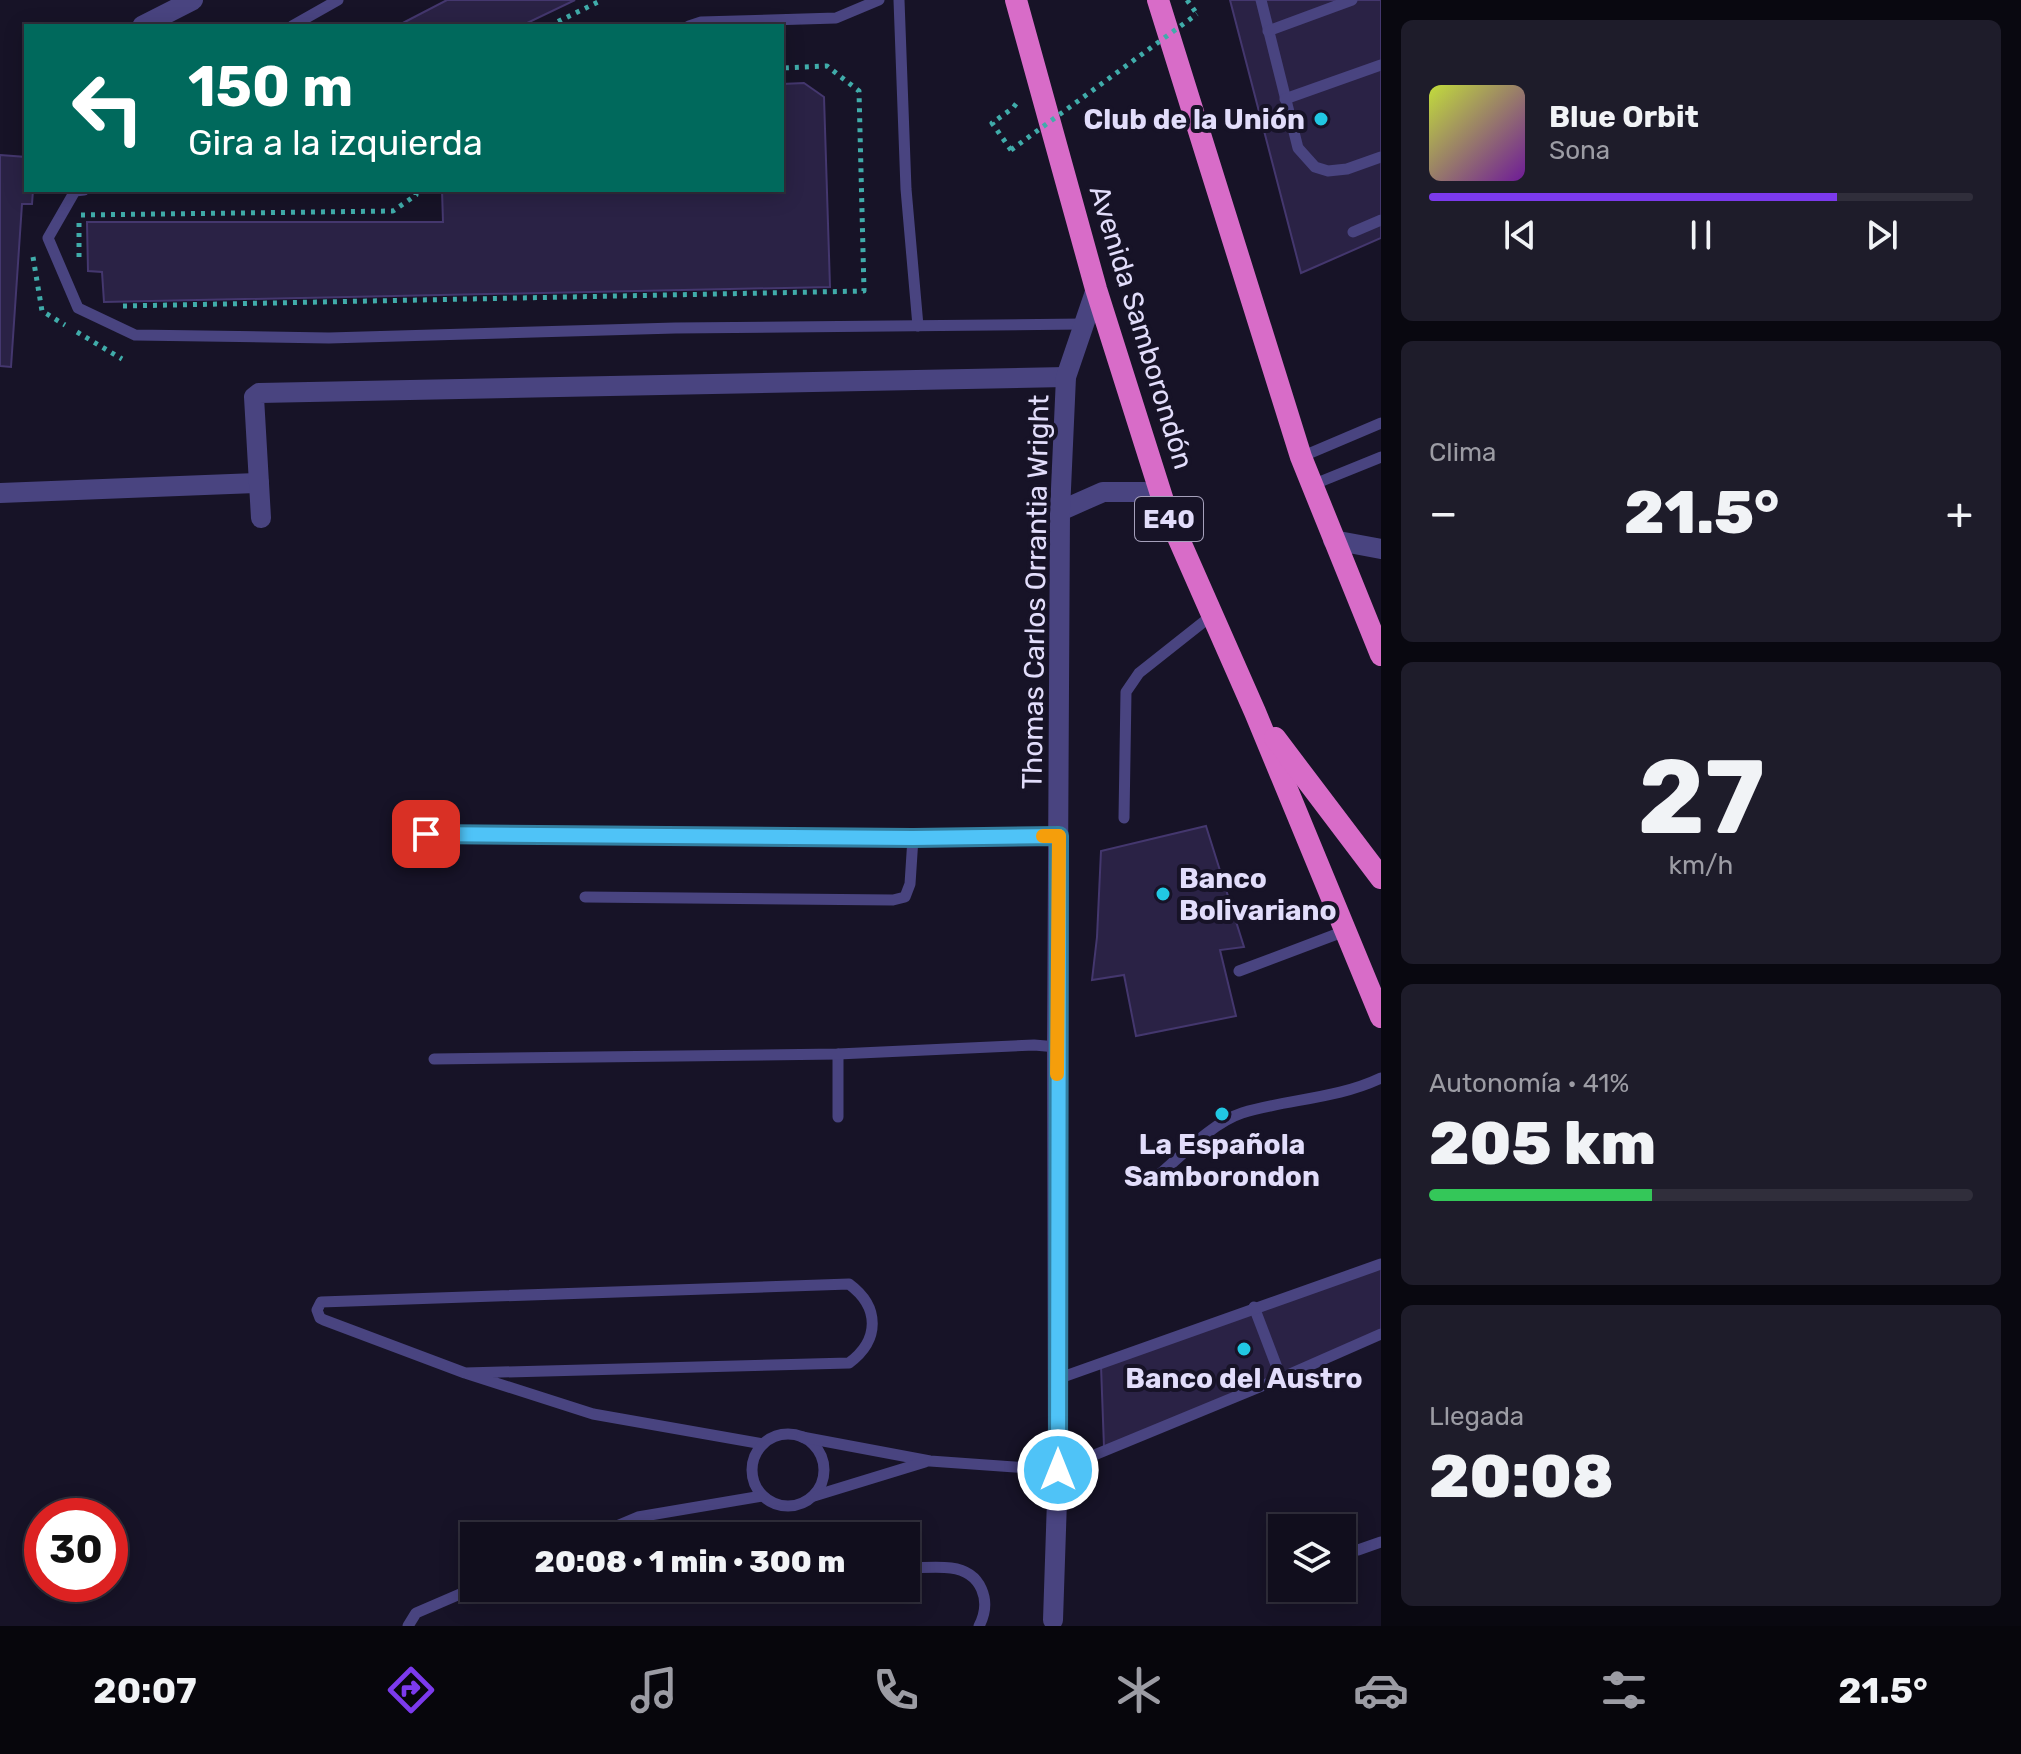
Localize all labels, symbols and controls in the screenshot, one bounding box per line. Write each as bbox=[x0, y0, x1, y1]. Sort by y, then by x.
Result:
text: 150 m bbox=[188, 54, 353, 120]
icon: left bbox=[56, 56, 160, 160]
text: Blue Orbit bbox=[1549, 99, 1699, 135]
place label: Club de la Unión bbox=[1084, 103, 1305, 136]
marker: Club de la Unión bbox=[1312, 110, 1330, 128]
text: Gira a la izquierda bbox=[188, 121, 483, 164]
text: Sona bbox=[1549, 135, 1610, 166]
street label: Avenida Samborondón bbox=[1083, 181, 1200, 473]
icon: previous bbox=[1498, 213, 1542, 257]
icon: pause bbox=[1679, 213, 1723, 257]
icon: next bbox=[1860, 213, 1904, 257]
street label: Thomas Carlos Orrantia Wright bbox=[1016, 394, 1055, 790]
text: Clima bbox=[1429, 437, 1496, 468]
text: 21.5° bbox=[1624, 477, 1779, 548]
text: − bbox=[1429, 487, 1458, 539]
text: + bbox=[1946, 487, 1973, 539]
road number: E40 bbox=[1135, 497, 1203, 541]
text: 27 bbox=[1637, 736, 1765, 859]
pin bbox=[392, 800, 460, 868]
icon: arrive bbox=[404, 812, 448, 856]
text: km/h bbox=[1669, 850, 1733, 881]
place label: Banco Bolivariano bbox=[1179, 862, 1337, 927]
marker: Banco Bolivariano bbox=[1154, 885, 1172, 903]
text: Autonomía · 41% bbox=[1429, 1068, 1629, 1099]
marker: La Española Samborondon bbox=[1213, 1105, 1231, 1123]
text: 205 km bbox=[1429, 1108, 1656, 1179]
place label: La Española Samborondon bbox=[1124, 1128, 1320, 1193]
marker: Banco del Austro bbox=[1235, 1340, 1253, 1358]
place label: Banco del Austro bbox=[1125, 1362, 1363, 1395]
text: Llegada bbox=[1429, 1401, 1524, 1432]
position arrow bbox=[1016, 1428, 1100, 1512]
text: 20:08 bbox=[1429, 1441, 1614, 1512]
speed limit sign: 30 bbox=[24, 1498, 128, 1602]
map controls bbox=[1268, 1514, 1356, 1602]
button: layers bbox=[1268, 1514, 1356, 1602]
text: 20:08 · 1 min · 300 m bbox=[535, 1544, 845, 1580]
icon: directions bbox=[383, 1662, 439, 1718]
icon: music bbox=[626, 1662, 682, 1718]
icon: phone bbox=[868, 1662, 924, 1718]
icon: climate bbox=[1111, 1662, 1167, 1718]
icon: car bbox=[1353, 1662, 1409, 1718]
icon: filters bbox=[1596, 1662, 1652, 1718]
text: 20:07 bbox=[93, 1669, 197, 1712]
text: 21.5° bbox=[1838, 1669, 1928, 1712]

